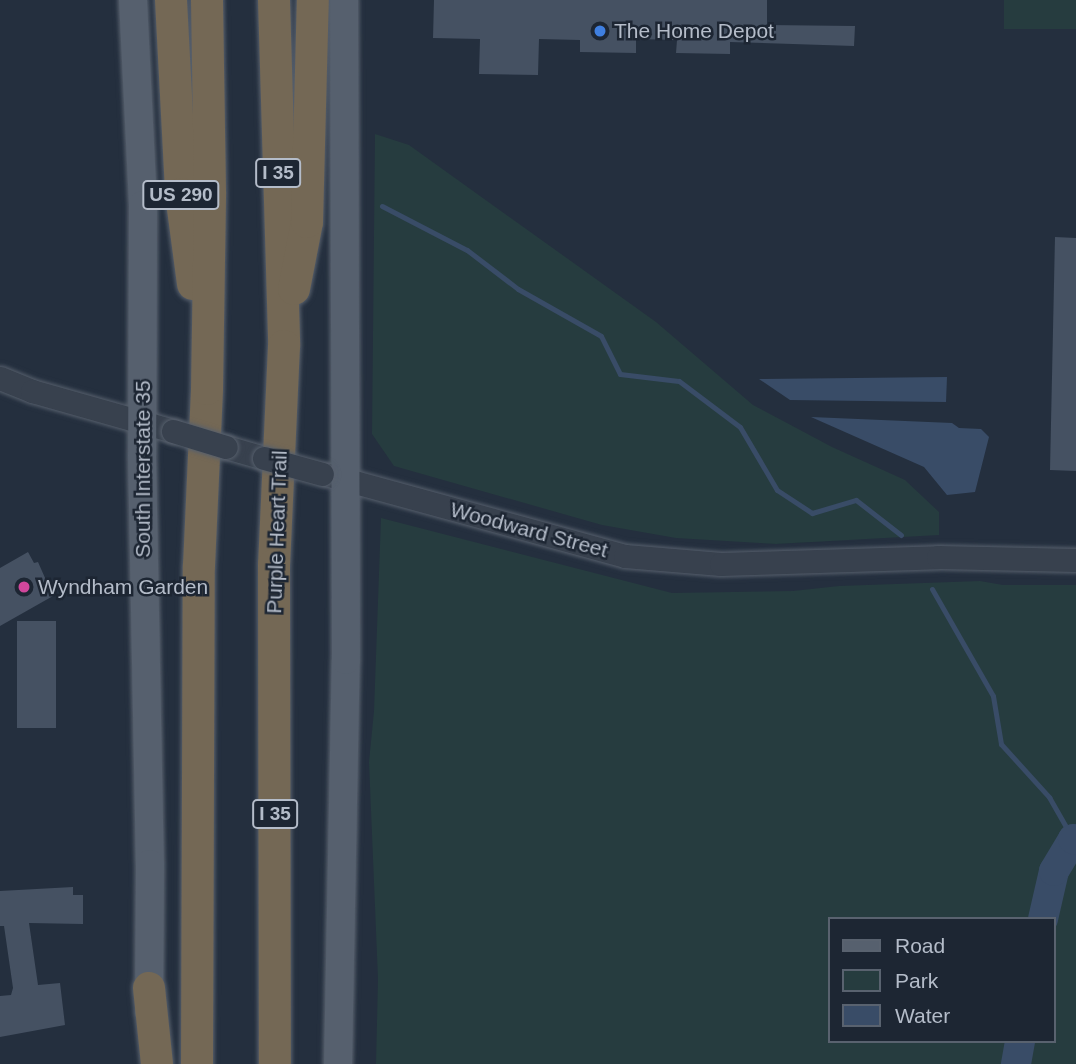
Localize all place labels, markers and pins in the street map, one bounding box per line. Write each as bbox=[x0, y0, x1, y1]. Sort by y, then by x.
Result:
place label: The Home Depot bbox=[614, 18, 774, 44]
marker: The Home Depot bbox=[592, 23, 608, 39]
place label: Wyndham Garden bbox=[38, 574, 208, 600]
marker: Wyndham Garden bbox=[16, 579, 32, 595]

